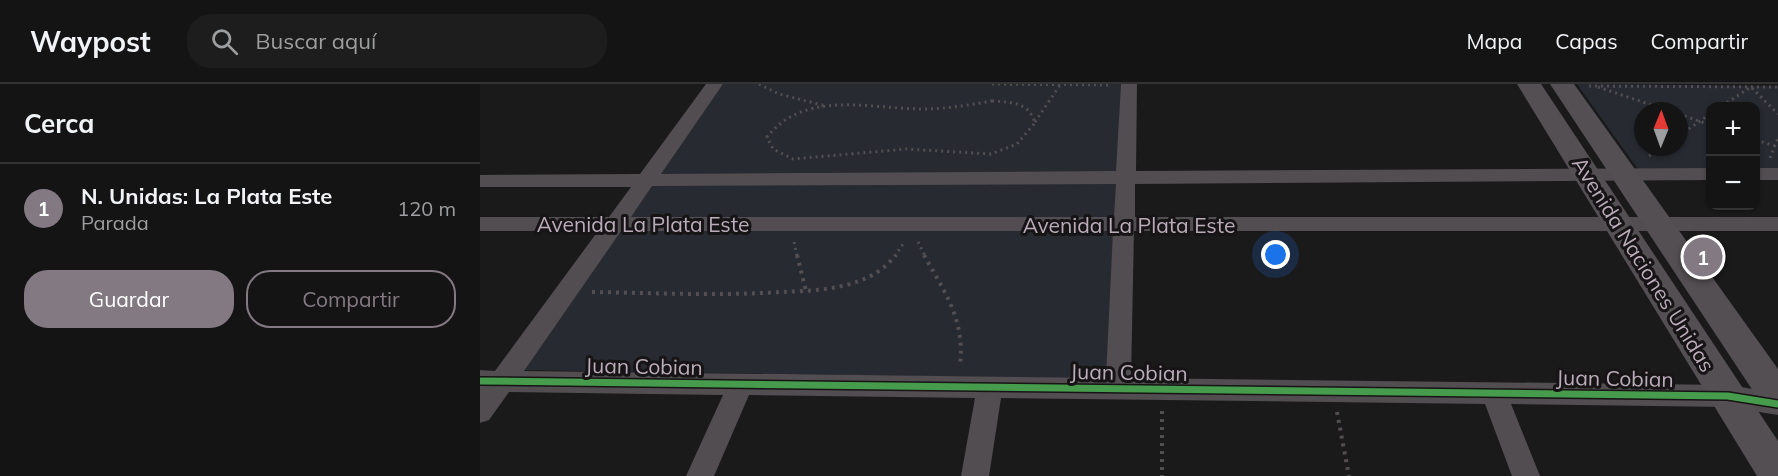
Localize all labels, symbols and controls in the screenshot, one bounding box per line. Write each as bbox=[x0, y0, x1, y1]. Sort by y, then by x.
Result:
search box bbox=[187, 14, 607, 68]
text: Waypost bbox=[30, 24, 151, 59]
icon: search bbox=[208, 25, 241, 58]
text: Buscar aquí bbox=[256, 27, 376, 55]
text: Mapa bbox=[1467, 28, 1522, 54]
text: Capas bbox=[1555, 28, 1618, 54]
text: Compartir bbox=[1651, 28, 1748, 54]
north arrow bbox=[1634, 102, 1688, 156]
map controls bbox=[1706, 102, 1760, 210]
button: + bbox=[1706, 102, 1760, 156]
text: Cerca bbox=[24, 107, 94, 140]
street label: Avenida Naciones Unidas bbox=[1567, 152, 1721, 376]
button: − bbox=[1706, 156, 1760, 210]
text: N. Unidas: La Plata Este bbox=[81, 182, 332, 210]
text: 1 bbox=[38, 196, 50, 221]
text: 120 m bbox=[397, 196, 456, 221]
text: Parada bbox=[81, 210, 149, 235]
street label: Avenida La Plata Este bbox=[537, 211, 749, 237]
street label: Avenida La Plata Este bbox=[1023, 212, 1235, 238]
pin: 1 bbox=[1684, 234, 1722, 279]
your location bbox=[1261, 240, 1290, 269]
button: Guardar bbox=[24, 270, 234, 328]
button: Compartir bbox=[246, 270, 456, 328]
street label: Juan Cobian bbox=[585, 352, 703, 380]
street label: Juan Cobian bbox=[1070, 358, 1188, 386]
street label: Juan Cobian bbox=[1556, 364, 1674, 392]

